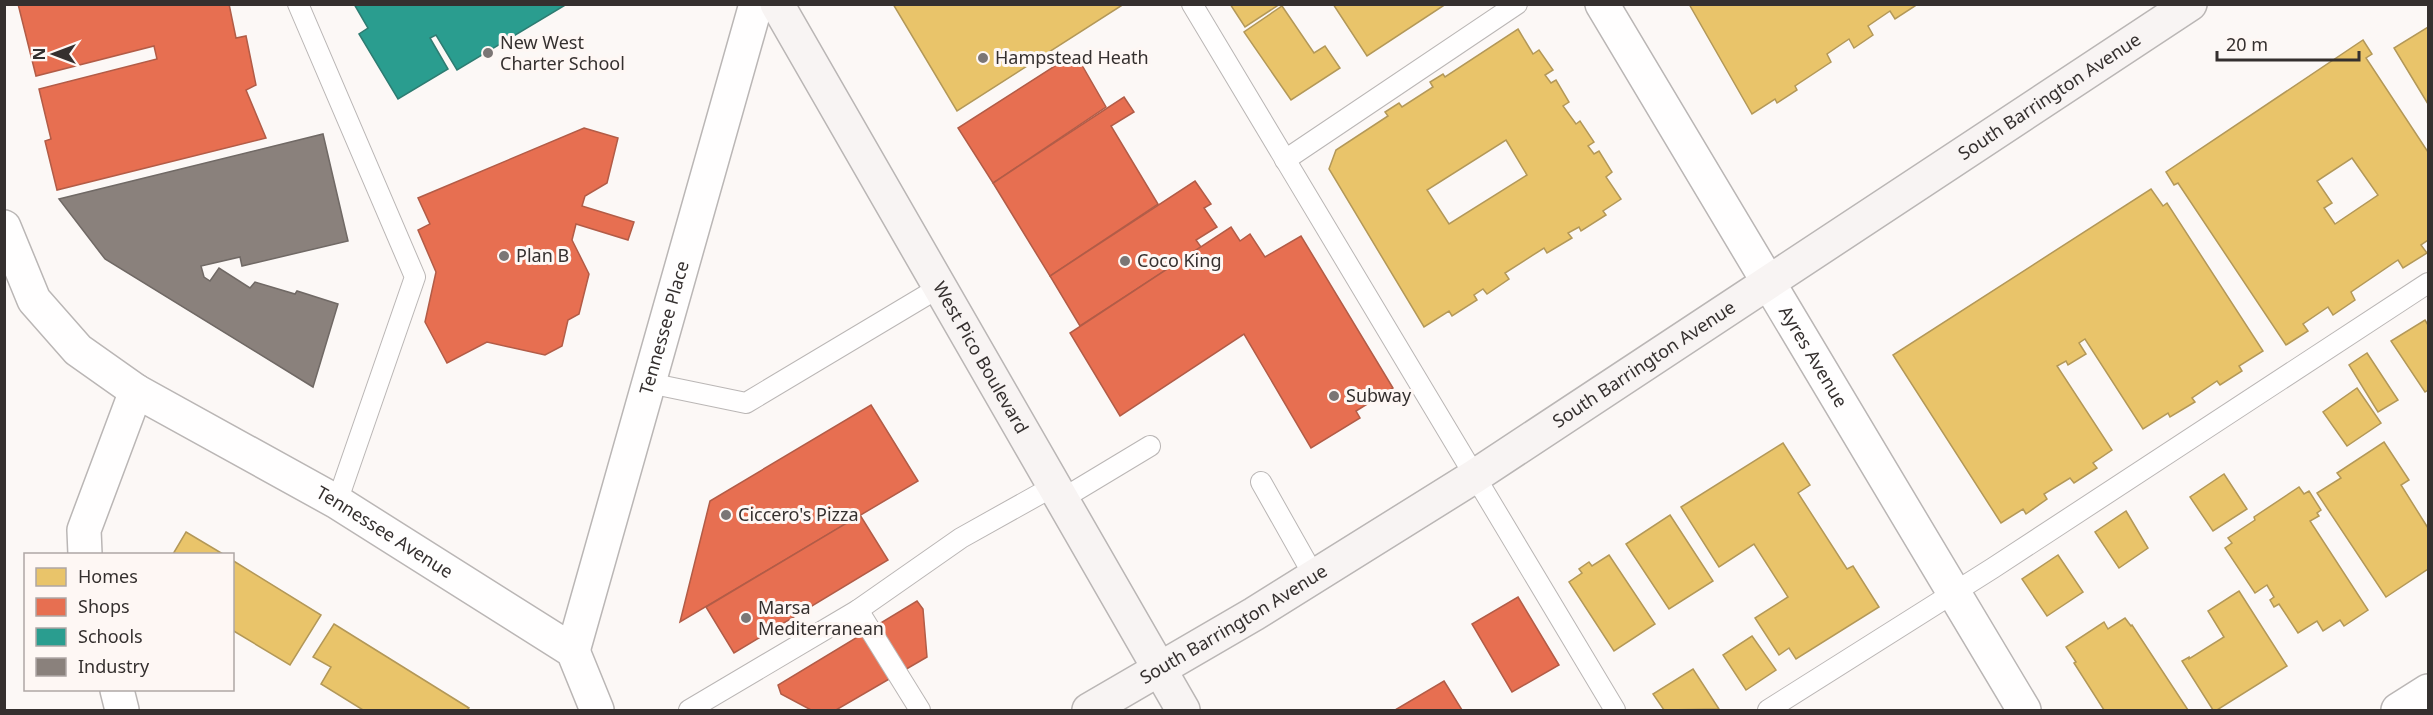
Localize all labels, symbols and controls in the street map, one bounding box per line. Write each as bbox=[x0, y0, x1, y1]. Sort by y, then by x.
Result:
north arrow bbox=[24, 24, 84, 84]
scale bar bbox=[2217, 24, 2360, 62]
street label: South Barrington Avenue bbox=[1953, 27, 2145, 165]
place label: New West Charter School bbox=[500, 30, 625, 75]
text: 20 m bbox=[2226, 32, 2268, 56]
place label: Hampstead Heath bbox=[995, 45, 1149, 69]
marker: New West Charter School bbox=[481, 46, 495, 60]
text: N bbox=[28, 47, 50, 61]
marker: Hampstead Heath bbox=[976, 51, 990, 65]
place label: Plan B bbox=[516, 243, 569, 267]
place label: Coco King bbox=[1137, 248, 1221, 272]
marker: Plan B bbox=[497, 249, 511, 263]
marker: Coco King bbox=[1118, 254, 1132, 268]
street label: Tennessee Place bbox=[633, 258, 694, 397]
street label: West Pico Boulevard bbox=[928, 277, 1034, 438]
street label: South Barrington Avenue bbox=[1548, 295, 1739, 433]
street label: Ayres Avenue bbox=[1774, 301, 1853, 412]
place label: Subway bbox=[1346, 383, 1412, 407]
marker: Subway bbox=[1327, 389, 1341, 403]
street label: Tennessee Avenue bbox=[312, 480, 458, 583]
place label: Ciccero's Pizza bbox=[738, 502, 859, 526]
marker: Ciccero's Pizza bbox=[719, 508, 733, 522]
legend bbox=[24, 553, 234, 691]
street label: South Barrington Avenue bbox=[1135, 558, 1331, 689]
text: Homes bbox=[78, 564, 138, 588]
text: Shops bbox=[78, 594, 130, 618]
place label: Marsa Mediterranean bbox=[758, 595, 884, 640]
marker: Marsa Mediterranean bbox=[739, 611, 753, 625]
text: Schools bbox=[78, 624, 143, 648]
text: Industry bbox=[78, 654, 150, 678]

